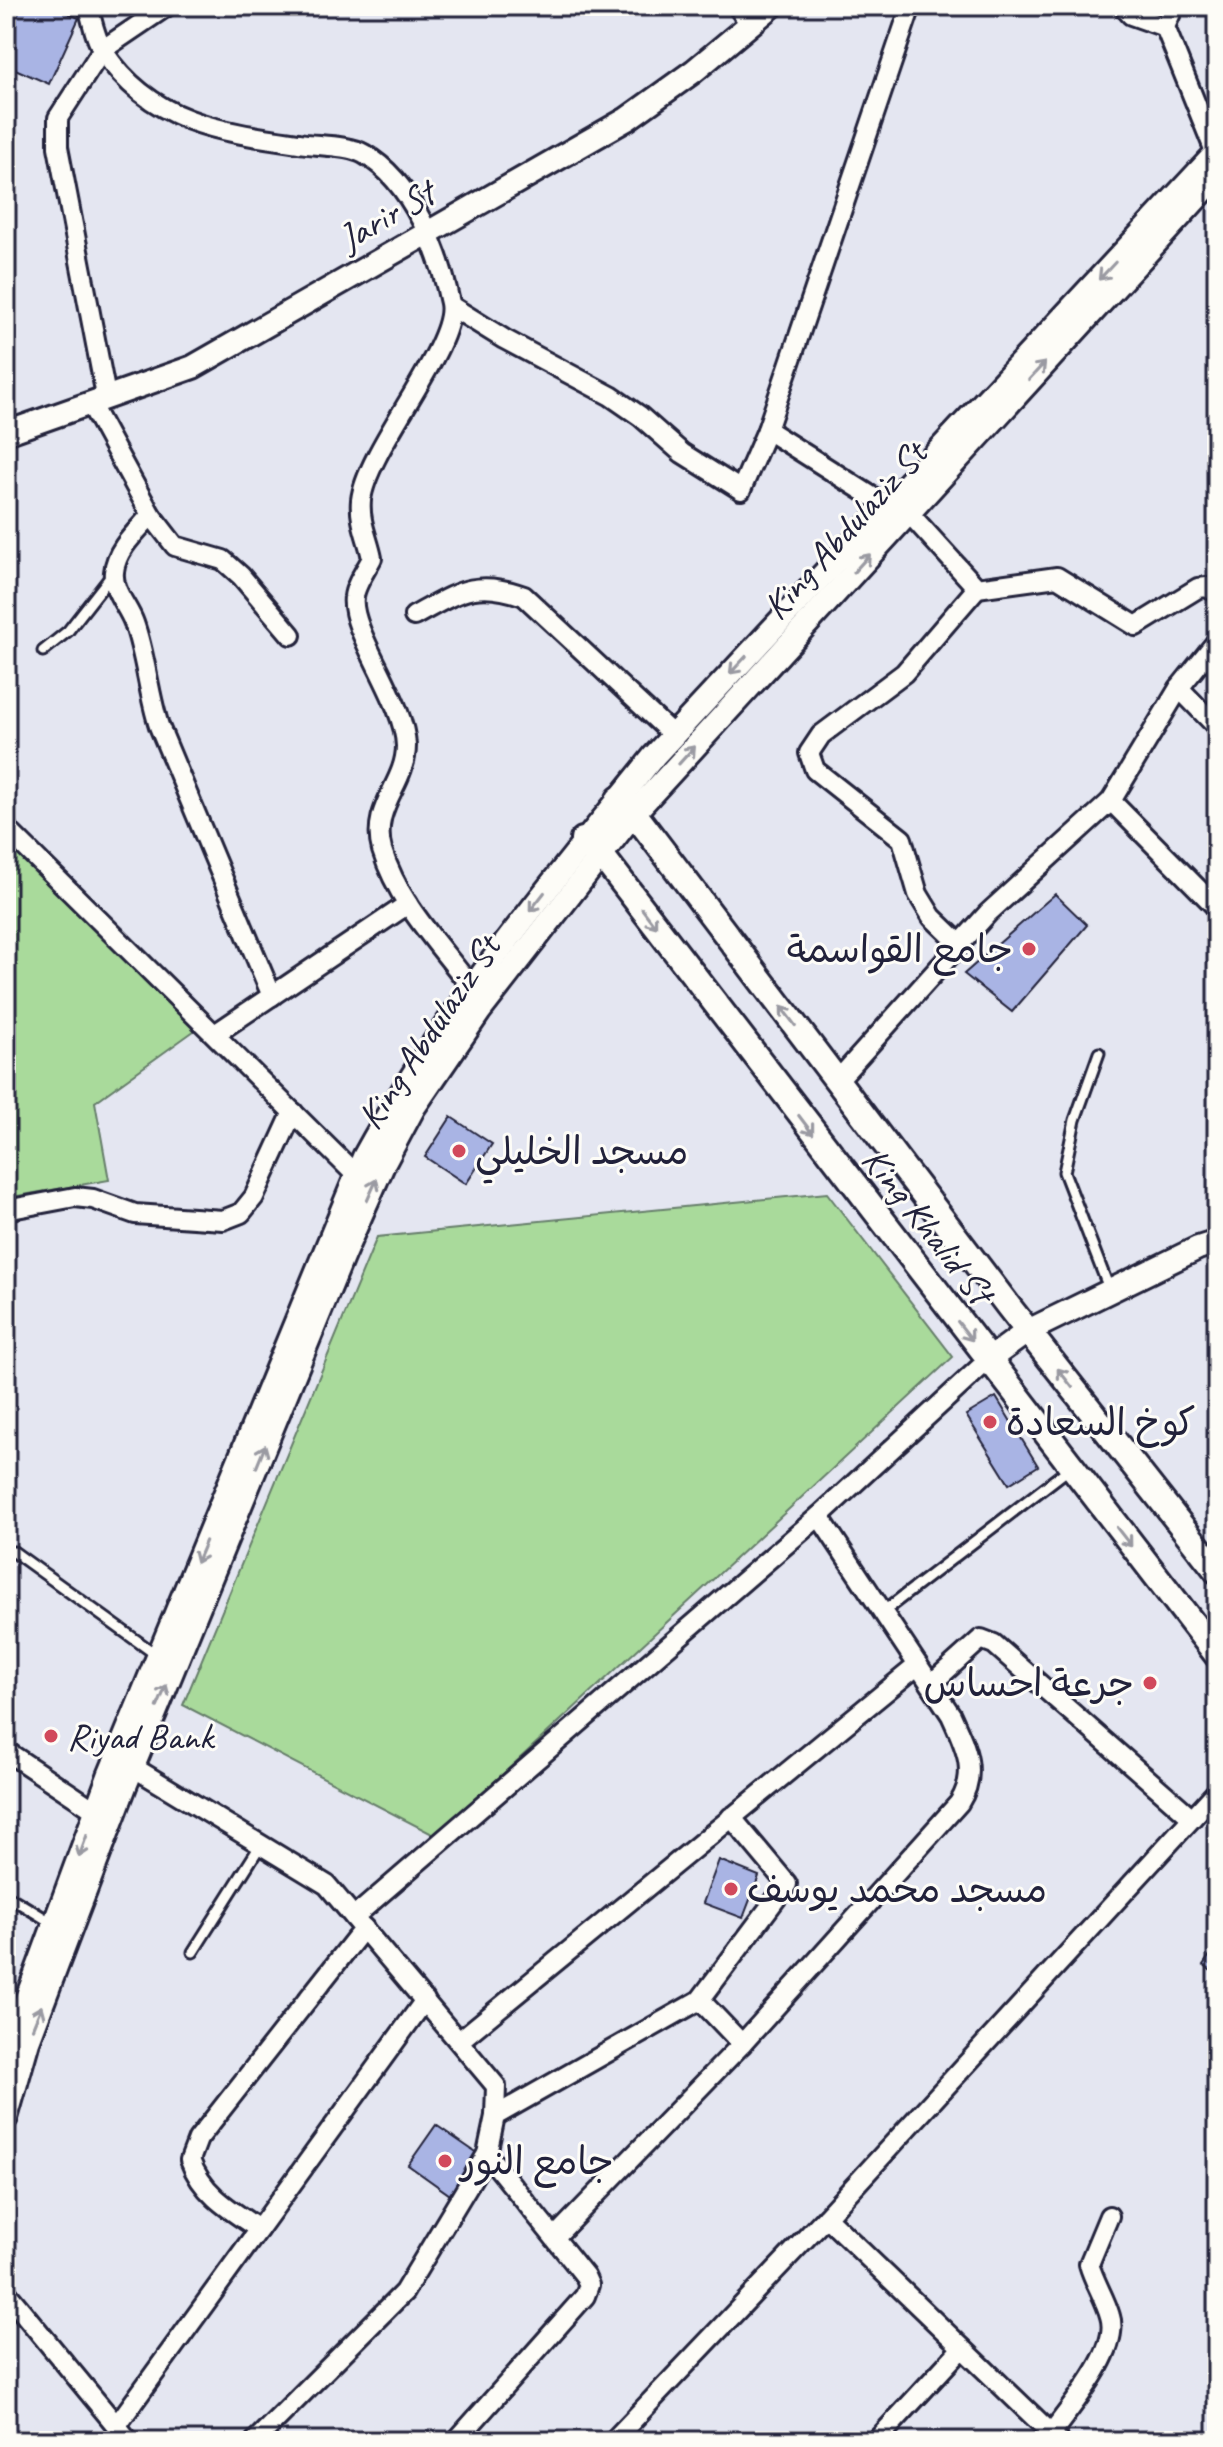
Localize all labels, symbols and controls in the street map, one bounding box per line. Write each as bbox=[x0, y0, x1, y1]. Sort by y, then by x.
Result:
street label: Jarir St bbox=[328, 167, 447, 262]
one-way arrow bbox=[1098, 260, 1116, 280]
one-way arrow bbox=[1028, 362, 1046, 382]
street label: King Abdulaziz St bbox=[752, 429, 939, 629]
one-way arrow bbox=[852, 553, 871, 573]
one-way arrow bbox=[730, 655, 748, 675]
one-way arrow bbox=[677, 746, 695, 766]
one-way arrow bbox=[528, 891, 545, 913]
one-way arrow bbox=[640, 907, 657, 929]
street label: King Abdulaziz St bbox=[346, 924, 512, 1138]
place label: جامع القواسمة bbox=[787, 926, 1013, 976]
marker: جامع القواسمة bbox=[1020, 940, 1038, 958]
one-way arrow bbox=[780, 1005, 797, 1027]
one-way arrow bbox=[798, 1114, 815, 1136]
place label: مسجد الخليلي bbox=[475, 1128, 688, 1184]
street label: King Khalid St bbox=[852, 1137, 1007, 1317]
marker: مسجد الخليلي bbox=[450, 1142, 468, 1160]
one-way arrow bbox=[365, 1178, 380, 1203]
one-way arrow bbox=[956, 1320, 973, 1342]
one-way arrow bbox=[1056, 1368, 1074, 1389]
place label: كوخ السعادة bbox=[1006, 1399, 1195, 1448]
marker: كوخ السعادة bbox=[981, 1413, 999, 1431]
one-way arrow bbox=[255, 1444, 269, 1469]
one-way arrow bbox=[1115, 1526, 1133, 1547]
one-way arrow bbox=[192, 1540, 207, 1564]
place label: جرعة احساس bbox=[923, 1660, 1134, 1707]
marker: جرعة احساس bbox=[1141, 1674, 1159, 1692]
one-way arrow bbox=[156, 1684, 170, 1709]
place label: Riyad Bank bbox=[67, 1713, 216, 1760]
marker: Riyad Bank bbox=[42, 1727, 60, 1745]
one-way arrow bbox=[75, 1833, 89, 1858]
place label: مسجد محمد يوسف bbox=[747, 1866, 1047, 1913]
marker: مسجد محمد يوسف bbox=[722, 1880, 740, 1898]
one-way arrow bbox=[31, 2005, 45, 2030]
place label: جامع النور bbox=[458, 2138, 614, 2188]
marker: جامع النور bbox=[436, 2152, 454, 2170]

